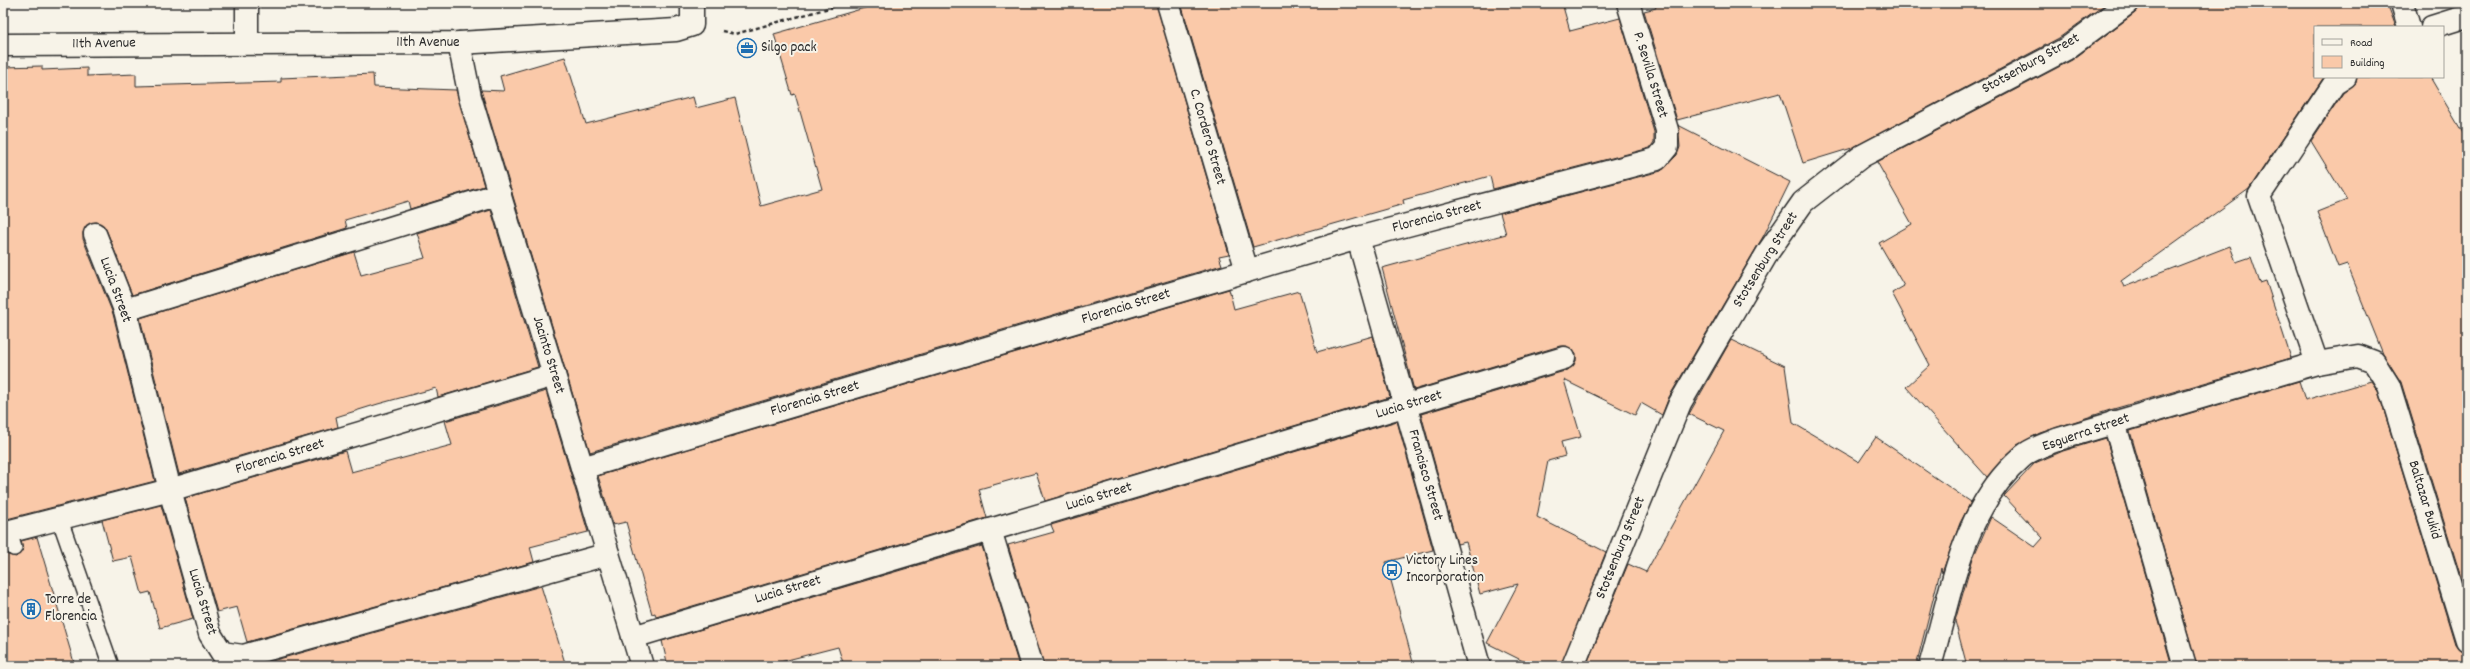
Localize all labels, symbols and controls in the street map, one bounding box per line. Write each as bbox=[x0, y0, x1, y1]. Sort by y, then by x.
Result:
legend bbox=[2314, 26, 2444, 78]
street label: Stotsenburg Street bbox=[1978, 28, 2084, 100]
street label: P. Sevilla Street bbox=[1626, 29, 1674, 121]
street label: 11th Avenue bbox=[72, 32, 136, 56]
street label: 11th Avenue bbox=[396, 32, 460, 54]
text: Road bbox=[2350, 35, 2372, 52]
office icon: Silgo pack bbox=[736, 37, 758, 59]
place label: Silgo pack bbox=[761, 37, 817, 59]
text: Building bbox=[2350, 55, 2385, 72]
street label: C. Cordero Street bbox=[1183, 87, 1231, 188]
street label: Florencia Street bbox=[1390, 194, 1485, 239]
street label: Stotsenburg Street bbox=[1728, 207, 1805, 312]
street label: Lucia Street bbox=[93, 254, 137, 326]
street label: Florencia Street bbox=[1079, 283, 1174, 331]
street label: Jacinto Street bbox=[526, 313, 570, 397]
street label: Florencia Street bbox=[768, 375, 863, 423]
street label: Lucia Street bbox=[1373, 384, 1445, 426]
street label: Esguerra Street bbox=[2039, 408, 2133, 458]
street label: Francisco Street bbox=[1401, 427, 1449, 524]
street label: Florencia Street bbox=[233, 433, 328, 481]
street label: Baltazar Bukid bbox=[2402, 458, 2446, 542]
street label: Lucia Street bbox=[1063, 476, 1135, 518]
street label: Stotsenburg Street bbox=[1590, 493, 1652, 603]
place label: Victory Lines Incorporation bbox=[1406, 550, 1484, 589]
bus stop icon: Victory Lines Incorporation bbox=[1381, 559, 1403, 581]
street label: Lucia Street bbox=[181, 566, 223, 638]
street label: Lucia Street bbox=[752, 569, 824, 611]
place label: Torre de Florencia bbox=[45, 589, 98, 628]
building icon: Torre de Florencia bbox=[20, 598, 42, 620]

